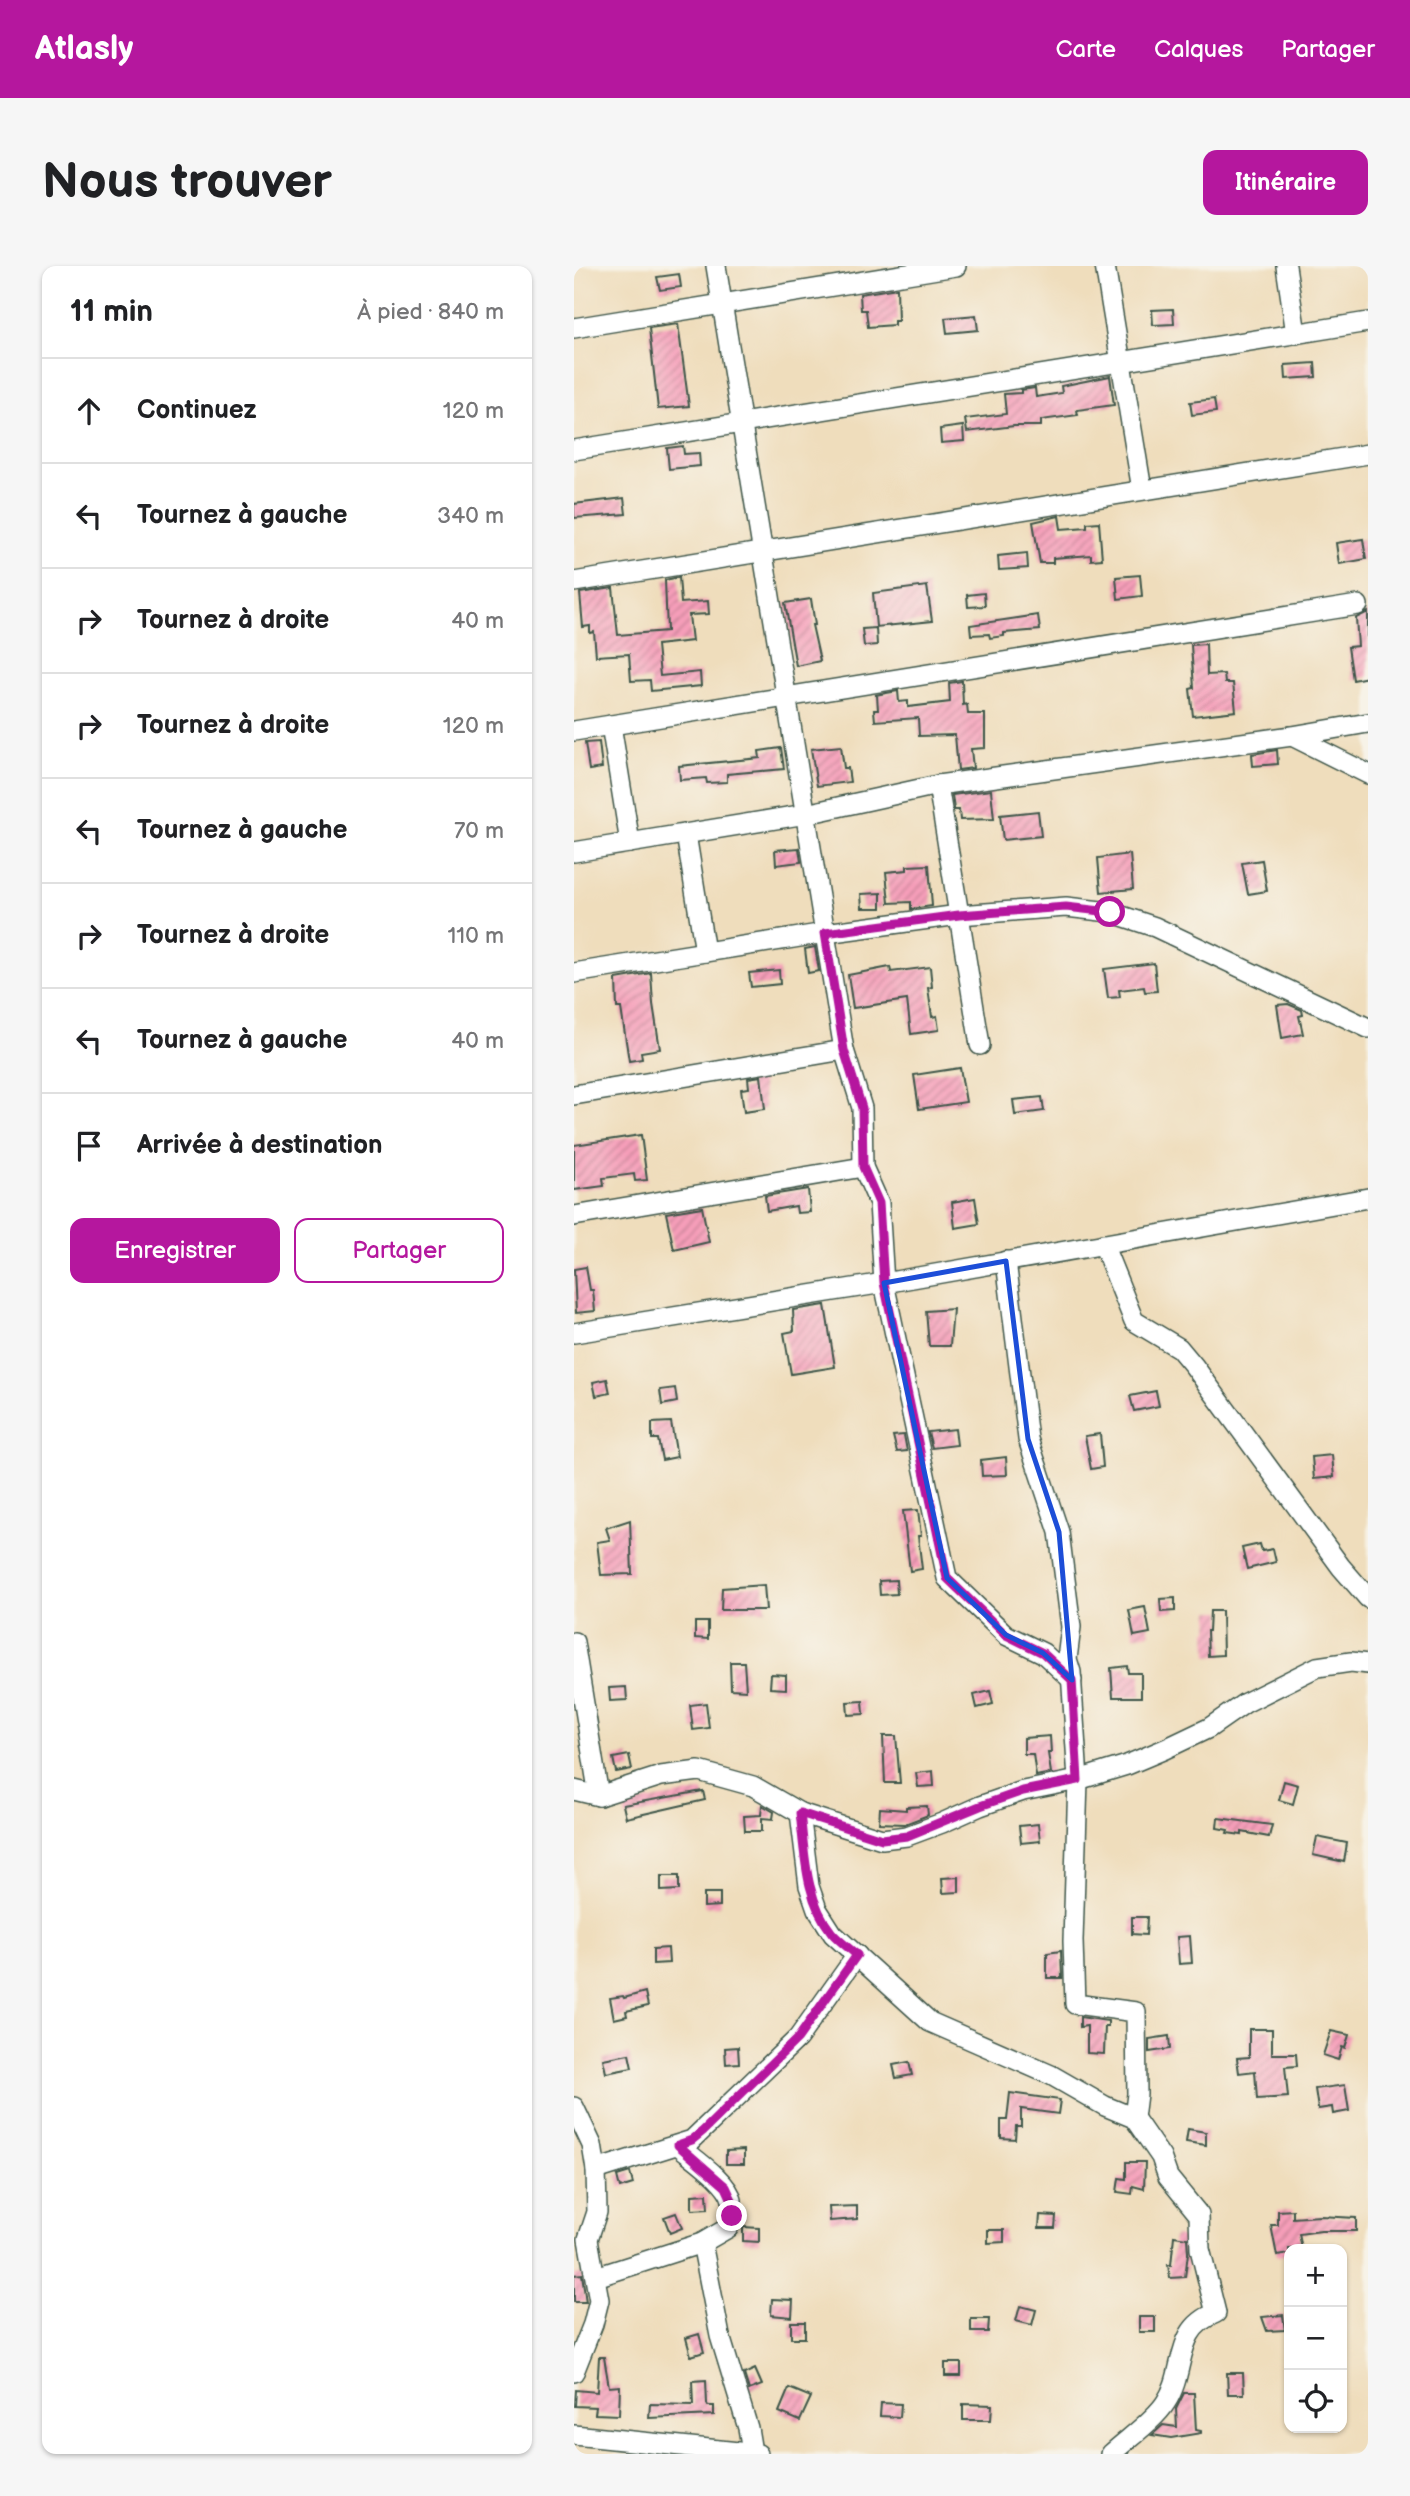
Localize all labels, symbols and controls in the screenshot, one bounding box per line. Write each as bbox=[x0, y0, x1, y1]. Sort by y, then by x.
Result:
text: Atlasly bbox=[35, 29, 133, 69]
text: Carte bbox=[1056, 35, 1116, 64]
text: Calques bbox=[1154, 35, 1243, 64]
text: Partager bbox=[1281, 35, 1375, 64]
button: Itinéraire bbox=[1203, 150, 1368, 215]
text: Nous trouver bbox=[42, 153, 332, 212]
text: 11 min bbox=[70, 294, 153, 330]
text: À pied · 840 m bbox=[357, 298, 504, 326]
icon: ahead bbox=[70, 392, 108, 430]
text: Continuez bbox=[137, 395, 257, 426]
text: 120 m bbox=[443, 397, 504, 425]
icon: left bbox=[70, 497, 108, 535]
text: Tournez à gauche bbox=[137, 500, 348, 531]
text: 340 m bbox=[437, 502, 504, 530]
icon: right bbox=[70, 602, 108, 640]
text: Tournez à droite bbox=[137, 605, 329, 636]
text: 40 m bbox=[451, 607, 504, 635]
icon: right bbox=[70, 707, 108, 745]
text: Tournez à droite bbox=[137, 710, 329, 741]
text: 120 m bbox=[443, 712, 504, 740]
icon: left bbox=[70, 812, 108, 850]
text: Tournez à gauche bbox=[137, 815, 348, 846]
text: 70 m bbox=[454, 817, 504, 845]
route start bbox=[1094, 896, 1125, 927]
icon: right bbox=[70, 917, 108, 955]
text: Tournez à droite bbox=[137, 920, 329, 951]
text: 110 m bbox=[447, 922, 504, 950]
icon: left bbox=[70, 1022, 108, 1060]
text: Tournez à gauche bbox=[137, 1025, 348, 1056]
text: 40 m bbox=[451, 1027, 504, 1055]
icon: arrive bbox=[70, 1127, 108, 1165]
text: Arrivée à destination bbox=[137, 1130, 383, 1161]
button: Enregistrer bbox=[70, 1218, 280, 1283]
button: Partager bbox=[294, 1218, 504, 1283]
route end bbox=[716, 2200, 747, 2231]
map controls bbox=[1284, 2244, 1347, 2433]
button: + bbox=[1284, 2244, 1347, 2307]
button: − bbox=[1284, 2307, 1347, 2370]
button: locate bbox=[1284, 2370, 1347, 2433]

